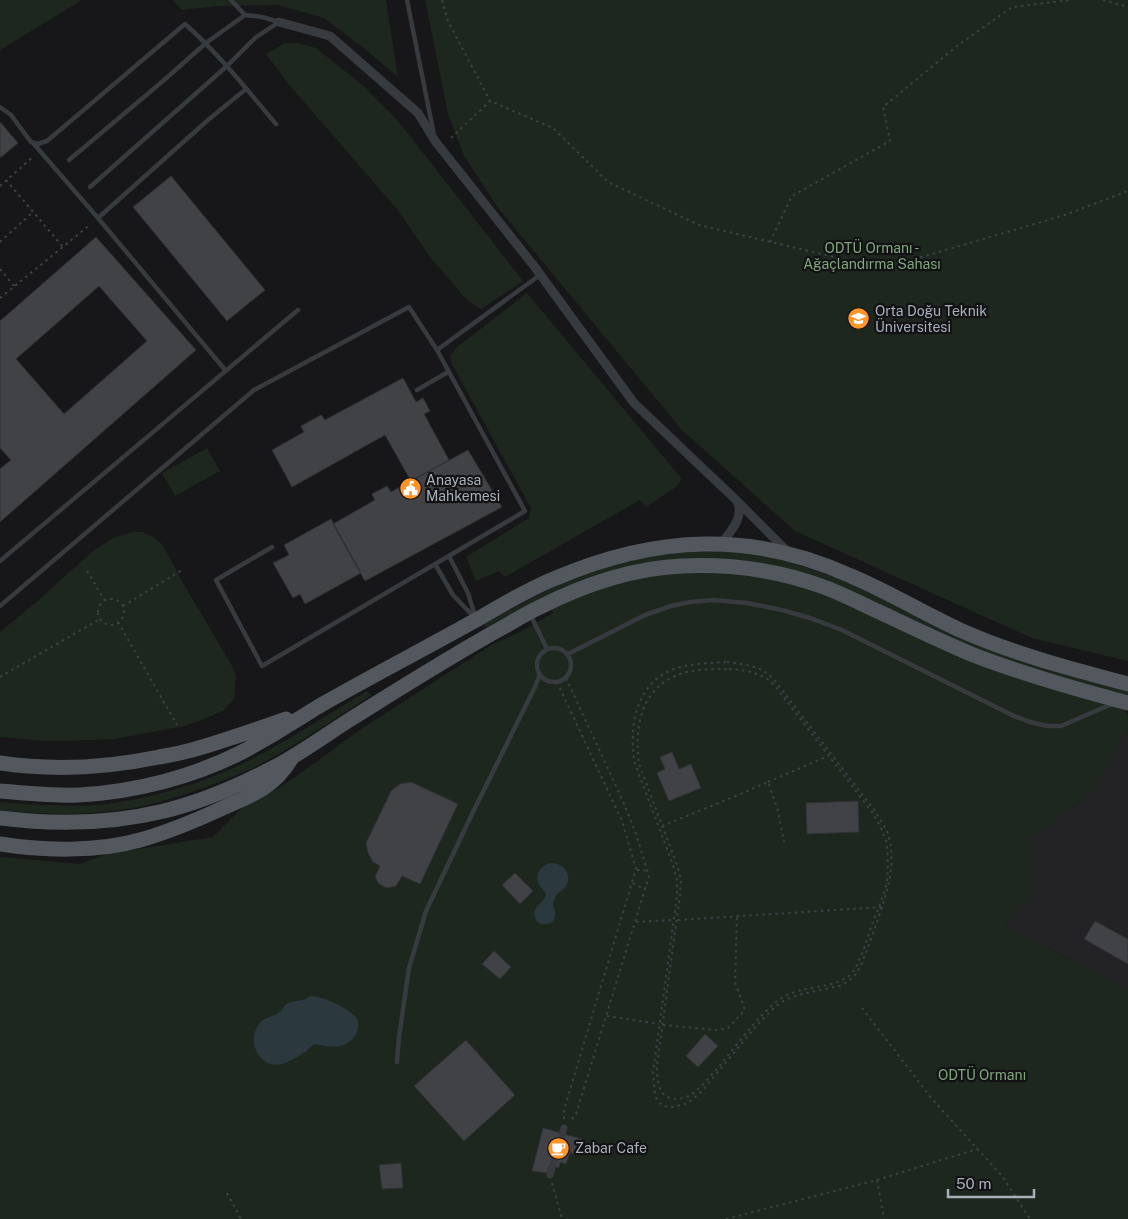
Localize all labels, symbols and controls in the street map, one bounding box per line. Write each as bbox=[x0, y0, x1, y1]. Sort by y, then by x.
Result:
park label: ODTÜ Ormanı - Ağaçlandırma Sahası bbox=[803, 238, 941, 272]
place label: Orta Doğu Teknik Üniversitesi bbox=[875, 303, 987, 335]
school or university icon: Orta Doğu Teknik Üniversitesi bbox=[847, 307, 871, 331]
place label: Anayasa Mahkemesi bbox=[426, 472, 500, 504]
public building icon: Anayasa Mahkemesi bbox=[398, 476, 422, 500]
park label: ODTÜ Ormanı bbox=[938, 1065, 1026, 1083]
cafe icon: Zabar Cafe bbox=[547, 1136, 571, 1160]
place label: Zabar Cafe bbox=[575, 1140, 647, 1156]
scale bar bbox=[948, 1166, 1034, 1198]
text: 50 m bbox=[956, 1175, 991, 1192]

